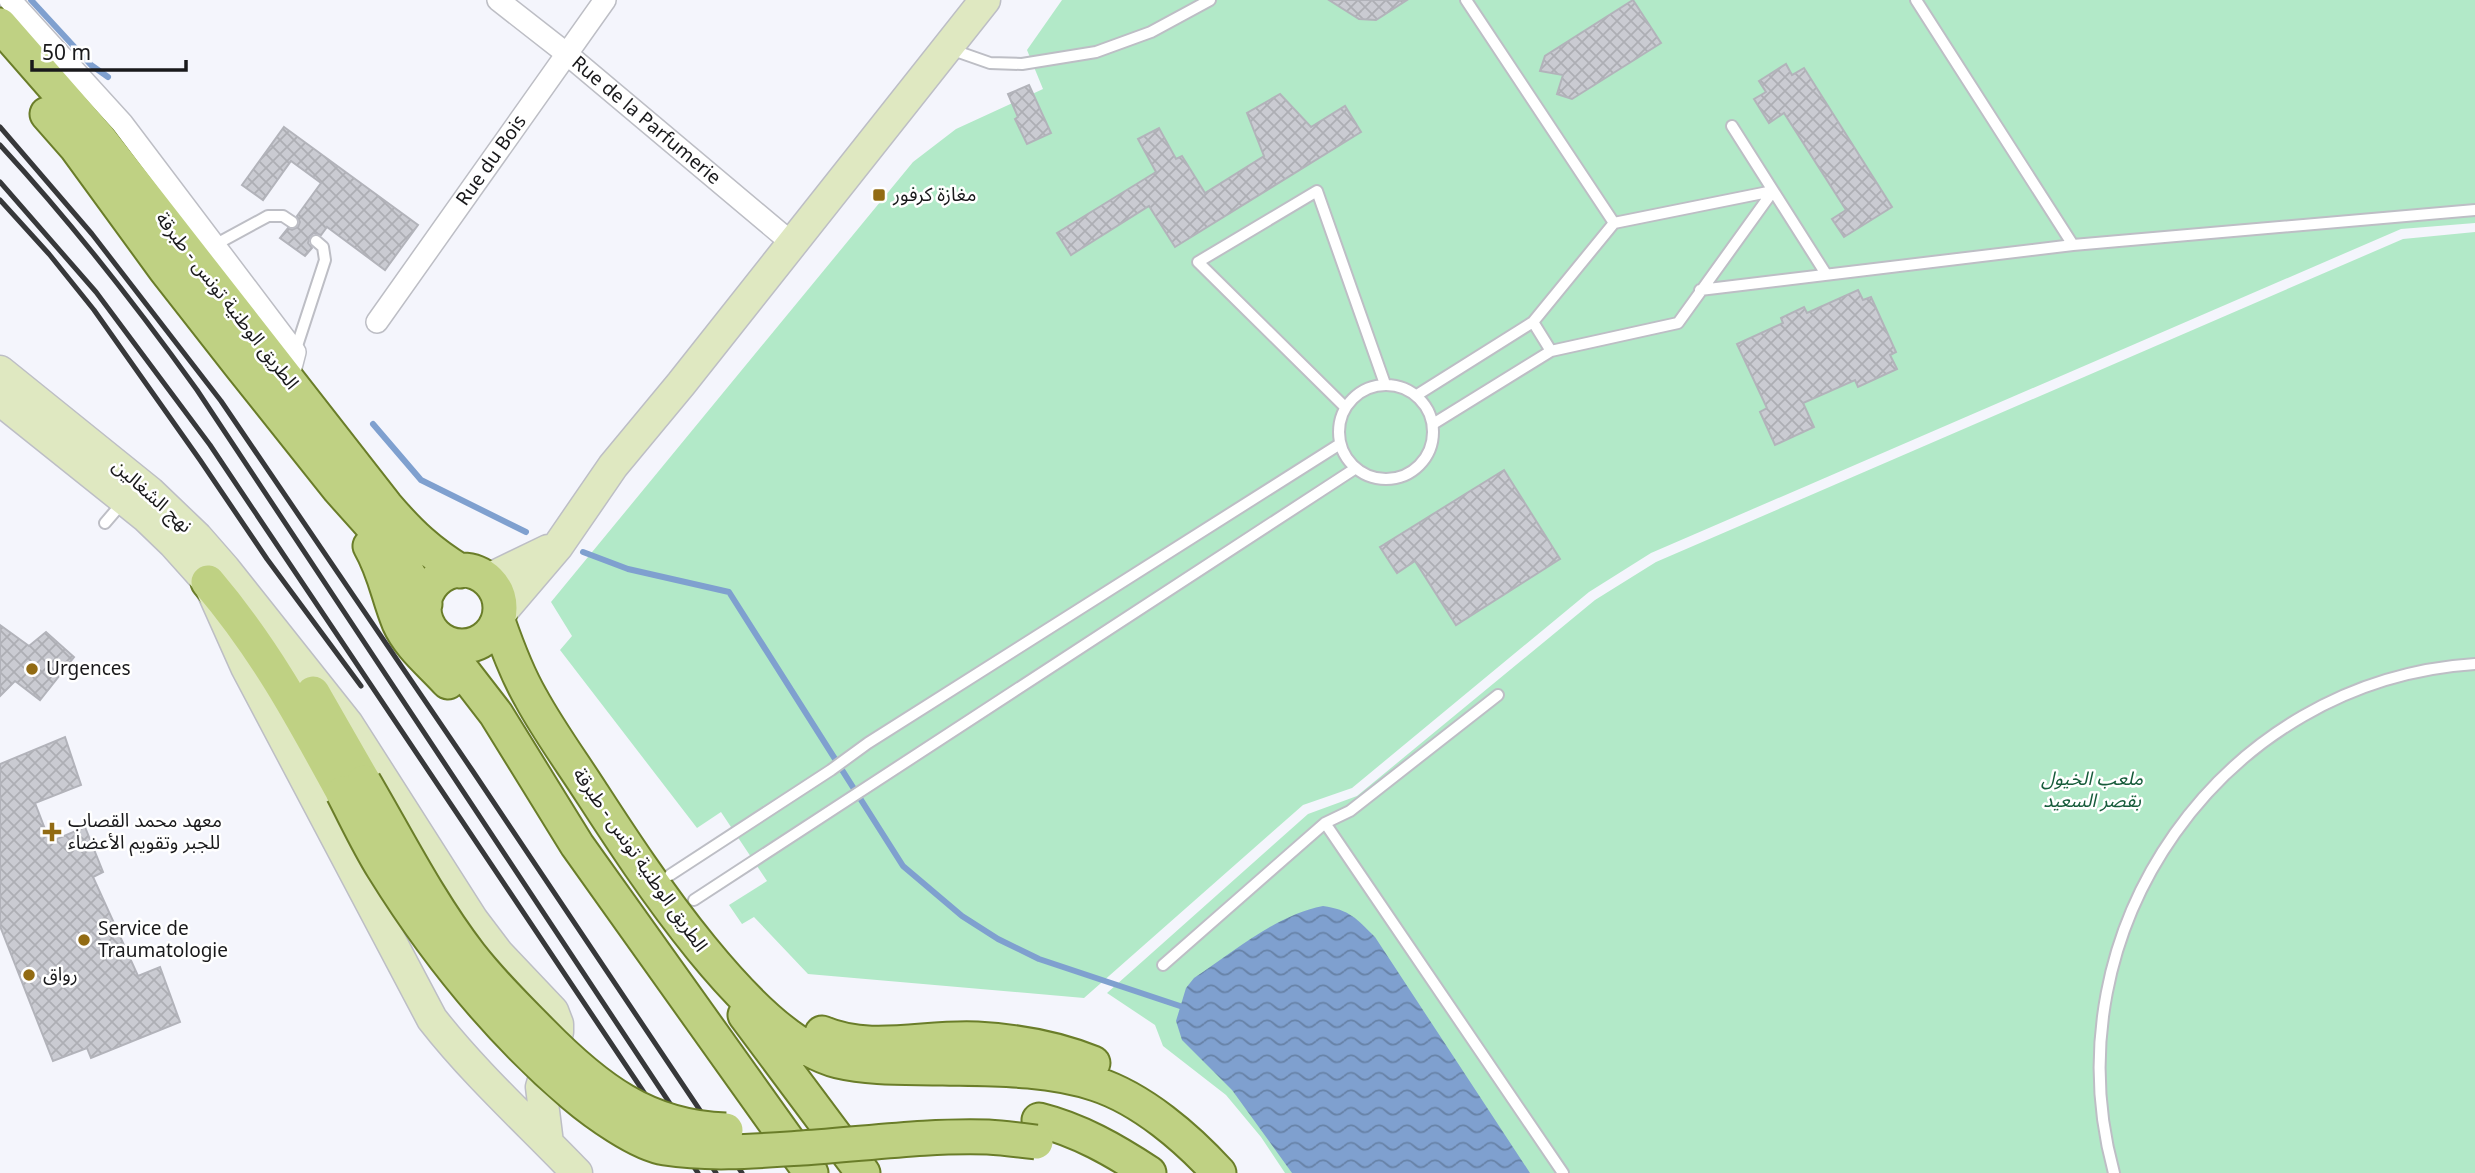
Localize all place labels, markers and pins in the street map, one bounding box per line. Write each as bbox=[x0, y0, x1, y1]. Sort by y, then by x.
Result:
place label: مغازة كرفور bbox=[892, 175, 976, 215]
marker: مغازة كرفور bbox=[871, 187, 887, 203]
place label: Urgences bbox=[46, 649, 131, 689]
marker: Urgences bbox=[24, 661, 40, 677]
place label: معهد محمد القصاب للجبر وتقويم الأعضاء bbox=[68, 801, 222, 863]
marker: معهد محمد القصاب للجبر وتقويم الأعضاء bbox=[42, 822, 62, 842]
place label: Service de Traumatologie bbox=[98, 909, 228, 971]
marker: Service de Traumatologie bbox=[76, 932, 92, 948]
place label: رواق bbox=[43, 955, 78, 995]
marker: رواق bbox=[21, 967, 37, 983]

